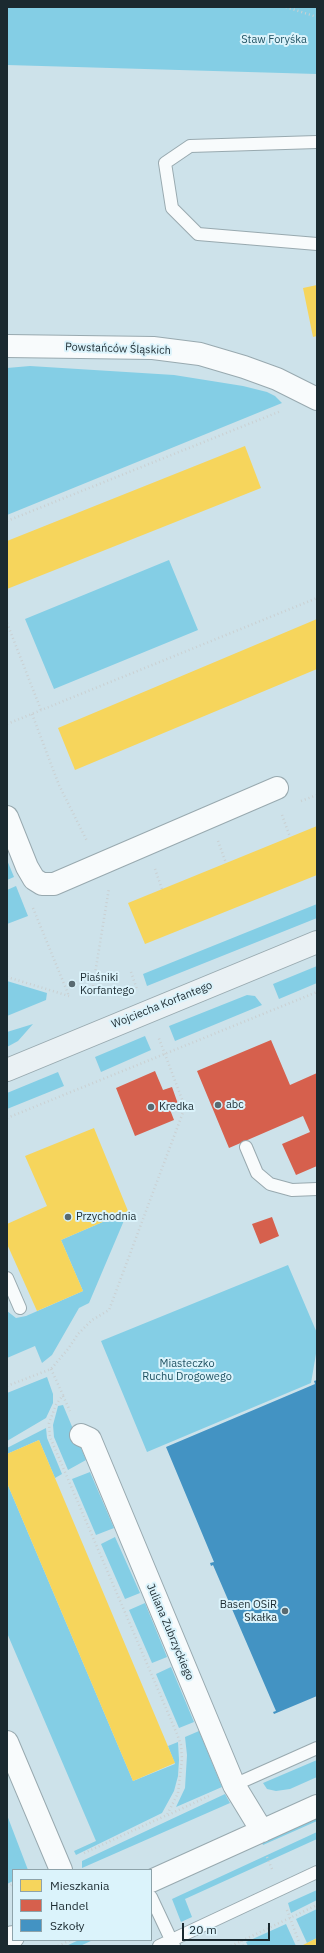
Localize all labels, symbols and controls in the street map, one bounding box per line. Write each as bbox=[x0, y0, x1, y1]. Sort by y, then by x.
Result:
park label: Staw Foryśka bbox=[241, 33, 307, 47]
street label: Powstańców Śląskich bbox=[65, 341, 171, 357]
place label: Piaśniki Korfantego bbox=[80, 971, 134, 997]
marker: Piaśniki Korfantego bbox=[67, 979, 77, 989]
street label: Wojciecha Korfantego bbox=[110, 979, 214, 1031]
place label: abc bbox=[226, 1098, 244, 1112]
place label: Kredka bbox=[159, 1100, 194, 1114]
marker: abc bbox=[213, 1100, 223, 1110]
marker: Kredka bbox=[146, 1102, 156, 1112]
place label: Przychodnia bbox=[76, 1210, 136, 1224]
marker: Przychodnia bbox=[63, 1212, 73, 1222]
park label: Miasteczko Ruchu Drogowego bbox=[142, 1357, 232, 1383]
street label: Juliana Zubrzyckiego bbox=[144, 1582, 196, 1682]
place label: Basen OSiR Skałka bbox=[220, 1598, 277, 1624]
marker: Basen OSiR Skałka bbox=[280, 1606, 290, 1616]
legend bbox=[12, 1869, 152, 1941]
text: Mieszkania bbox=[50, 1878, 110, 1893]
text: Handel bbox=[50, 1898, 89, 1913]
scale bar bbox=[184, 1915, 272, 1941]
text: Szkoły bbox=[50, 1918, 85, 1933]
text: 20 m bbox=[189, 1922, 217, 1937]

